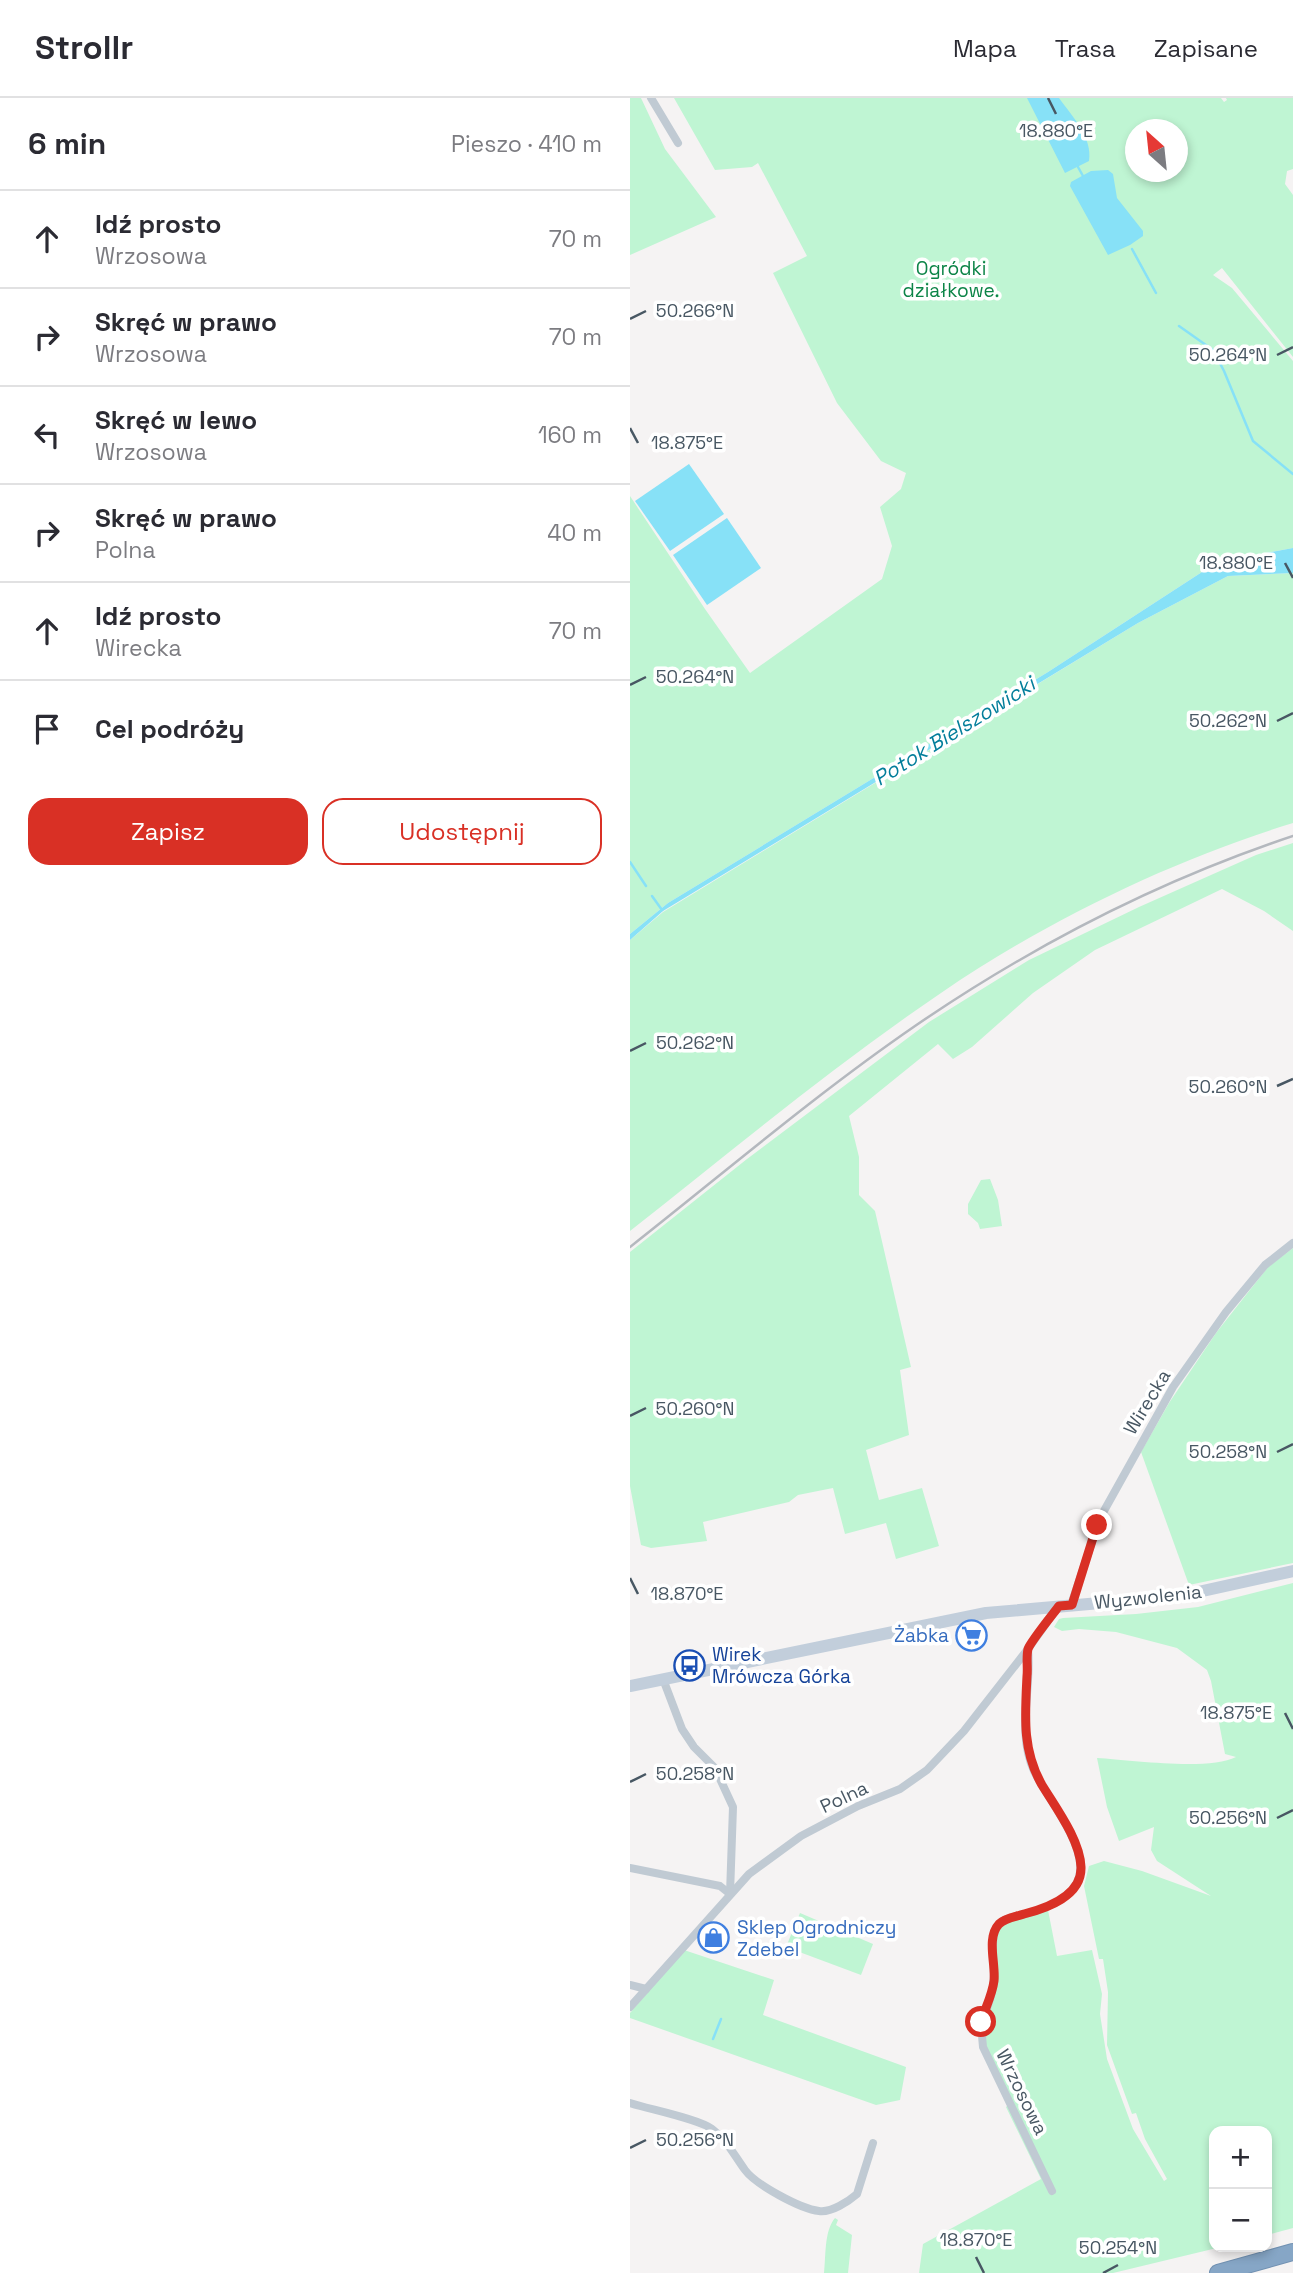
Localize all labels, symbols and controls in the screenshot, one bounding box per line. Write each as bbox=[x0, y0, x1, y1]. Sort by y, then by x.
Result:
text: Strollr bbox=[35, 27, 133, 69]
text: Mapa bbox=[953, 33, 1017, 64]
text: Trasa bbox=[1055, 33, 1116, 64]
text: Zapisane bbox=[1154, 33, 1258, 64]
text: 18.880°E bbox=[1019, 119, 1093, 142]
north arrow bbox=[1125, 119, 1188, 182]
text: 6 min bbox=[28, 124, 106, 163]
text: Pieszo · 410 m bbox=[451, 129, 602, 159]
text: Idź prosto bbox=[95, 207, 222, 241]
icon: ahead bbox=[28, 220, 66, 258]
text: 70 m bbox=[549, 224, 602, 254]
text: Wrzosowa bbox=[95, 241, 207, 271]
park label: Ogródki działkowe. bbox=[903, 256, 999, 303]
text: 50.266°N bbox=[656, 299, 734, 322]
text: Skręć w prawo bbox=[95, 305, 277, 339]
icon: right bbox=[28, 318, 66, 356]
text: 70 m bbox=[549, 322, 602, 352]
text: Wrzosowa bbox=[95, 339, 207, 369]
text: 50.264°N bbox=[1189, 343, 1267, 366]
text: Skręć w lewo bbox=[95, 403, 257, 437]
icon: left bbox=[28, 416, 66, 454]
text: 160 m bbox=[538, 420, 602, 450]
text: 18.875°E bbox=[651, 431, 723, 454]
text: Wrzosowa bbox=[95, 437, 207, 467]
text: Skręć w prawo bbox=[95, 501, 277, 535]
icon: right bbox=[28, 514, 66, 552]
text: 40 m bbox=[547, 518, 602, 548]
text: Polna bbox=[95, 535, 156, 565]
text: 18.880°E bbox=[1199, 551, 1273, 574]
text: Idź prosto bbox=[95, 599, 222, 633]
icon: ahead bbox=[28, 612, 66, 650]
text: 70 m bbox=[549, 616, 602, 646]
text: Wirecka bbox=[95, 633, 182, 663]
text: 50.264°N bbox=[656, 665, 734, 688]
water label: Potok Bielszowicki bbox=[868, 669, 1042, 792]
text: 50.262°N bbox=[1189, 709, 1267, 732]
icon: arrive bbox=[28, 710, 66, 748]
text: Cel podróży bbox=[95, 712, 244, 746]
button: Zapisz bbox=[28, 798, 308, 865]
button: Udostępnij bbox=[322, 798, 602, 865]
text: 50.262°N bbox=[656, 1031, 734, 1054]
text: 50.260°N bbox=[1189, 1075, 1267, 1098]
street label: Wirecka bbox=[1118, 1365, 1176, 1439]
text: 50.260°N bbox=[656, 1397, 734, 1420]
text: 50.258°N bbox=[1189, 1440, 1267, 1463]
route end bbox=[1081, 1509, 1112, 1540]
street label: Wyzwolenia bbox=[1093, 1579, 1203, 1615]
text: 18.870°E bbox=[651, 1582, 723, 1605]
supermarket icon: Żabka bbox=[955, 1618, 989, 1652]
place label: Żabka bbox=[894, 1623, 949, 1648]
place label: Wirek Mrówcza Górka bbox=[712, 1642, 851, 1689]
bus stop icon: Wirek Mrówcza Górka bbox=[672, 1648, 706, 1682]
text: 18.875°E bbox=[1200, 1701, 1272, 1724]
text: 50.258°N bbox=[656, 1762, 734, 1785]
street label: Polna bbox=[816, 1775, 872, 1819]
text: 50.256°N bbox=[1189, 1806, 1267, 1829]
place label: Sklep Ogrodniczy Zdebel bbox=[737, 1915, 896, 1962]
shop icon: Sklep Ogrodniczy Zdebel bbox=[697, 1921, 731, 1955]
route start bbox=[965, 2006, 996, 2037]
street label: Wrzosowa bbox=[990, 2045, 1054, 2139]
map controls bbox=[1209, 2126, 1272, 2252]
button: + bbox=[1209, 2126, 1272, 2189]
text: 50.256°N bbox=[656, 2128, 734, 2151]
button: − bbox=[1209, 2189, 1272, 2252]
text: 18.870°E bbox=[940, 2228, 1012, 2251]
text: 50.254°N bbox=[1079, 2236, 1157, 2259]

